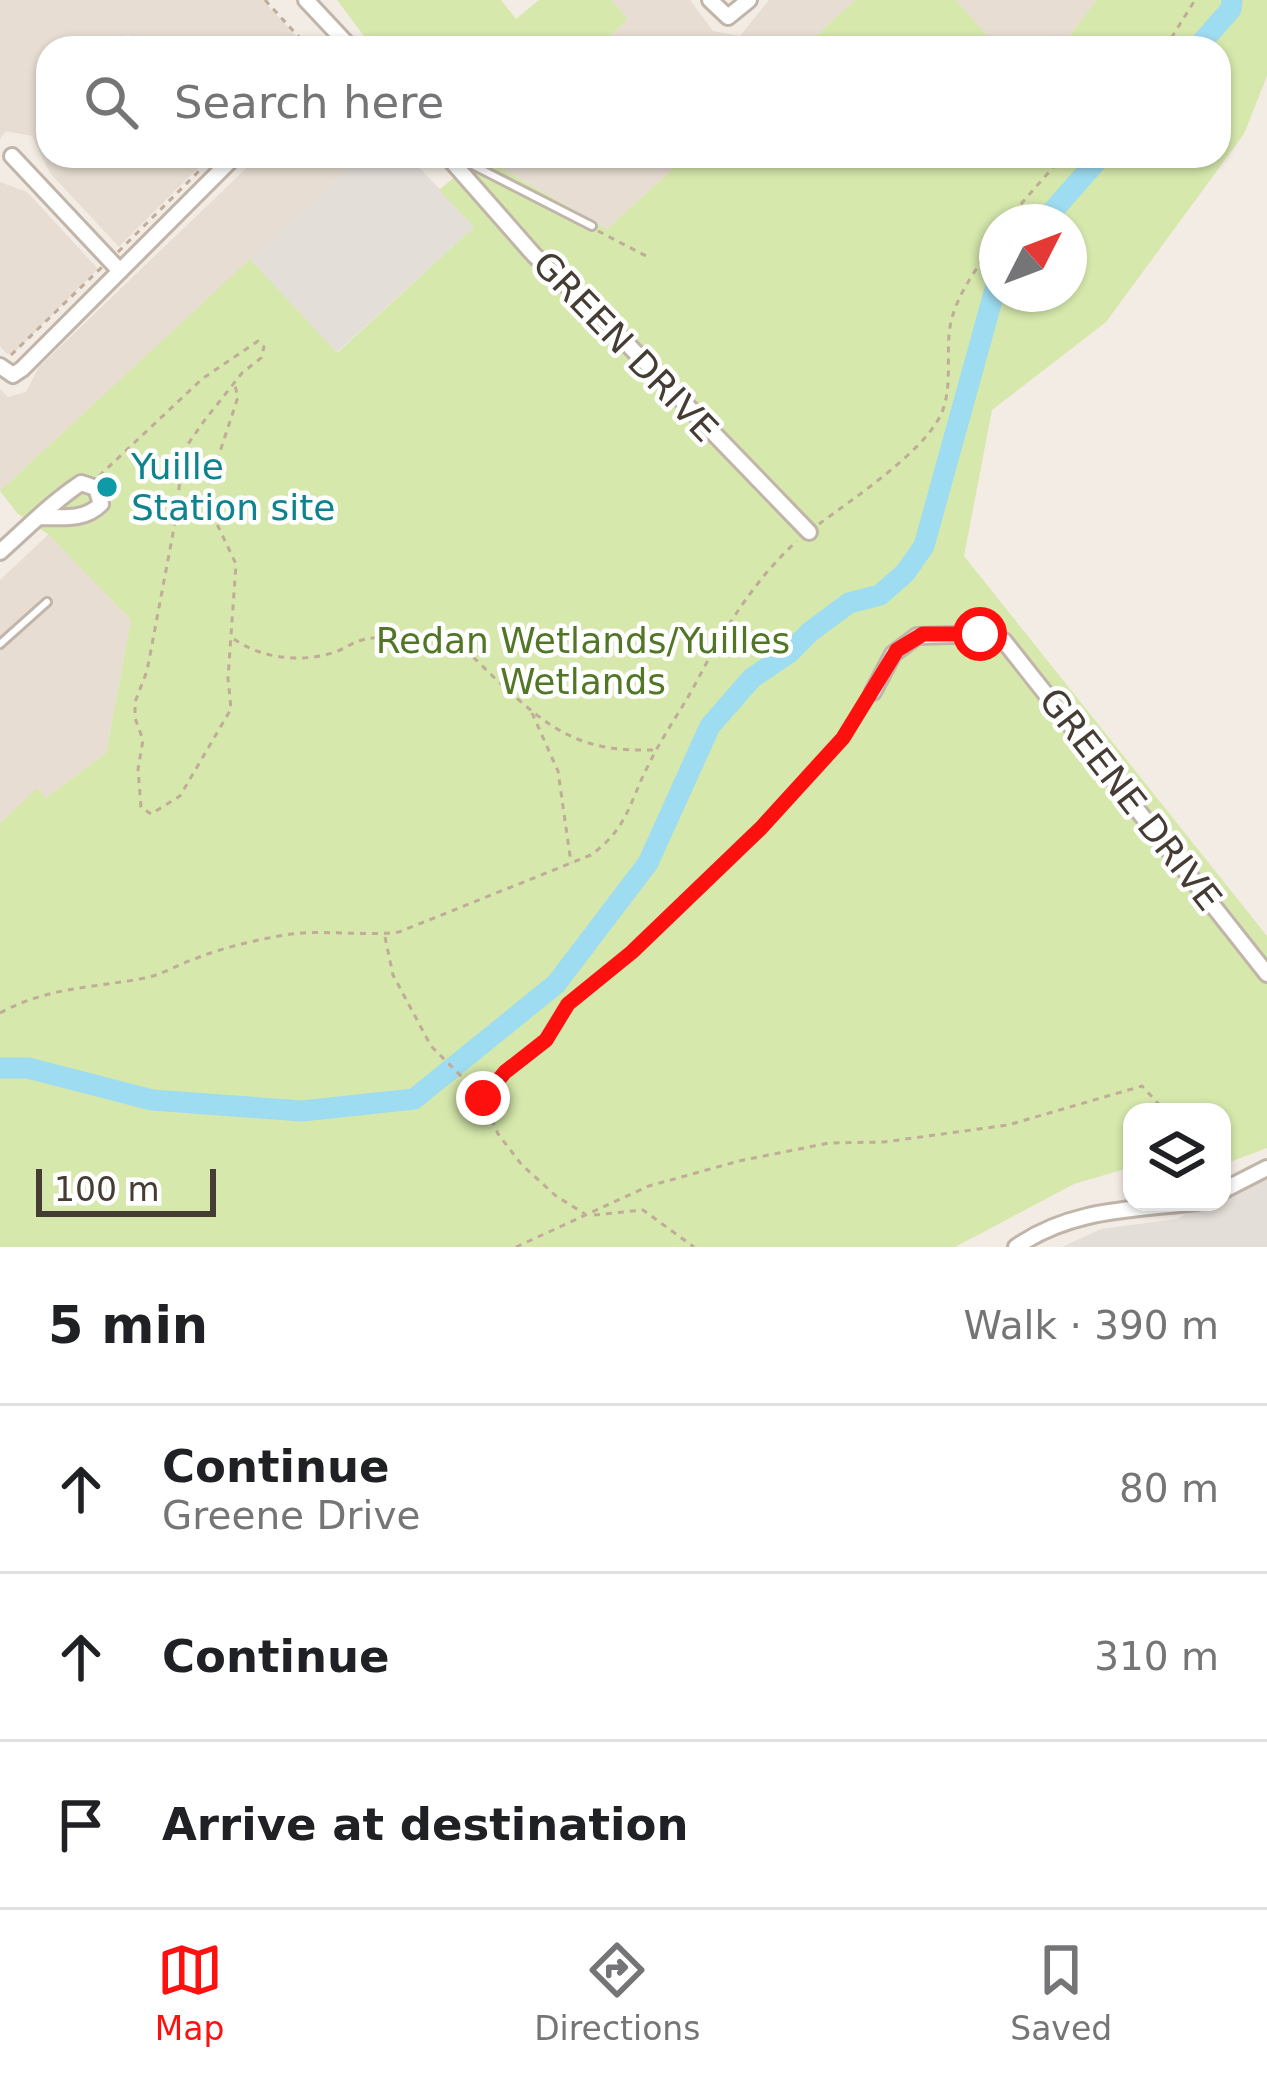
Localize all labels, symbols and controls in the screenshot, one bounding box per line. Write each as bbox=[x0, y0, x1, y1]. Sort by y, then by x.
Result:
search box bbox=[36, 36, 1231, 168]
icon: search bbox=[78, 69, 144, 135]
text: Search here bbox=[174, 76, 444, 129]
north arrow bbox=[979, 204, 1087, 312]
street label: GREEN DRIVE bbox=[525, 243, 726, 450]
place label: Yuille Station site bbox=[130, 446, 335, 528]
marker: Yuille Station site bbox=[94, 474, 120, 500]
route start bbox=[953, 607, 1007, 661]
park label: Redan Wetlands/Yuilles Wetlands bbox=[376, 620, 790, 702]
street label: GREENE DRIVE bbox=[1031, 680, 1230, 918]
route end bbox=[456, 1071, 510, 1125]
map controls bbox=[1123, 1103, 1231, 1211]
button: layers bbox=[1123, 1103, 1231, 1211]
scale bar bbox=[36, 1163, 216, 1216]
text: 100 m bbox=[54, 1170, 160, 1209]
text: 5 min bbox=[48, 1296, 208, 1355]
text: Walk · 390 m bbox=[964, 1303, 1219, 1348]
text: Continue bbox=[162, 1440, 390, 1493]
icon: ahead bbox=[48, 1456, 114, 1522]
text: 80 m bbox=[1119, 1466, 1219, 1511]
text: Greene Drive bbox=[162, 1493, 420, 1538]
icon: ahead bbox=[48, 1624, 114, 1690]
text: Continue bbox=[162, 1630, 390, 1683]
text: 310 m bbox=[1094, 1634, 1219, 1679]
icon: arrive bbox=[48, 1792, 114, 1858]
text: Arrive at destination bbox=[162, 1798, 688, 1851]
tab: Map bbox=[155, 1937, 225, 2048]
tab: Directions bbox=[534, 1937, 700, 2048]
tab: Saved bbox=[1010, 1937, 1112, 2048]

